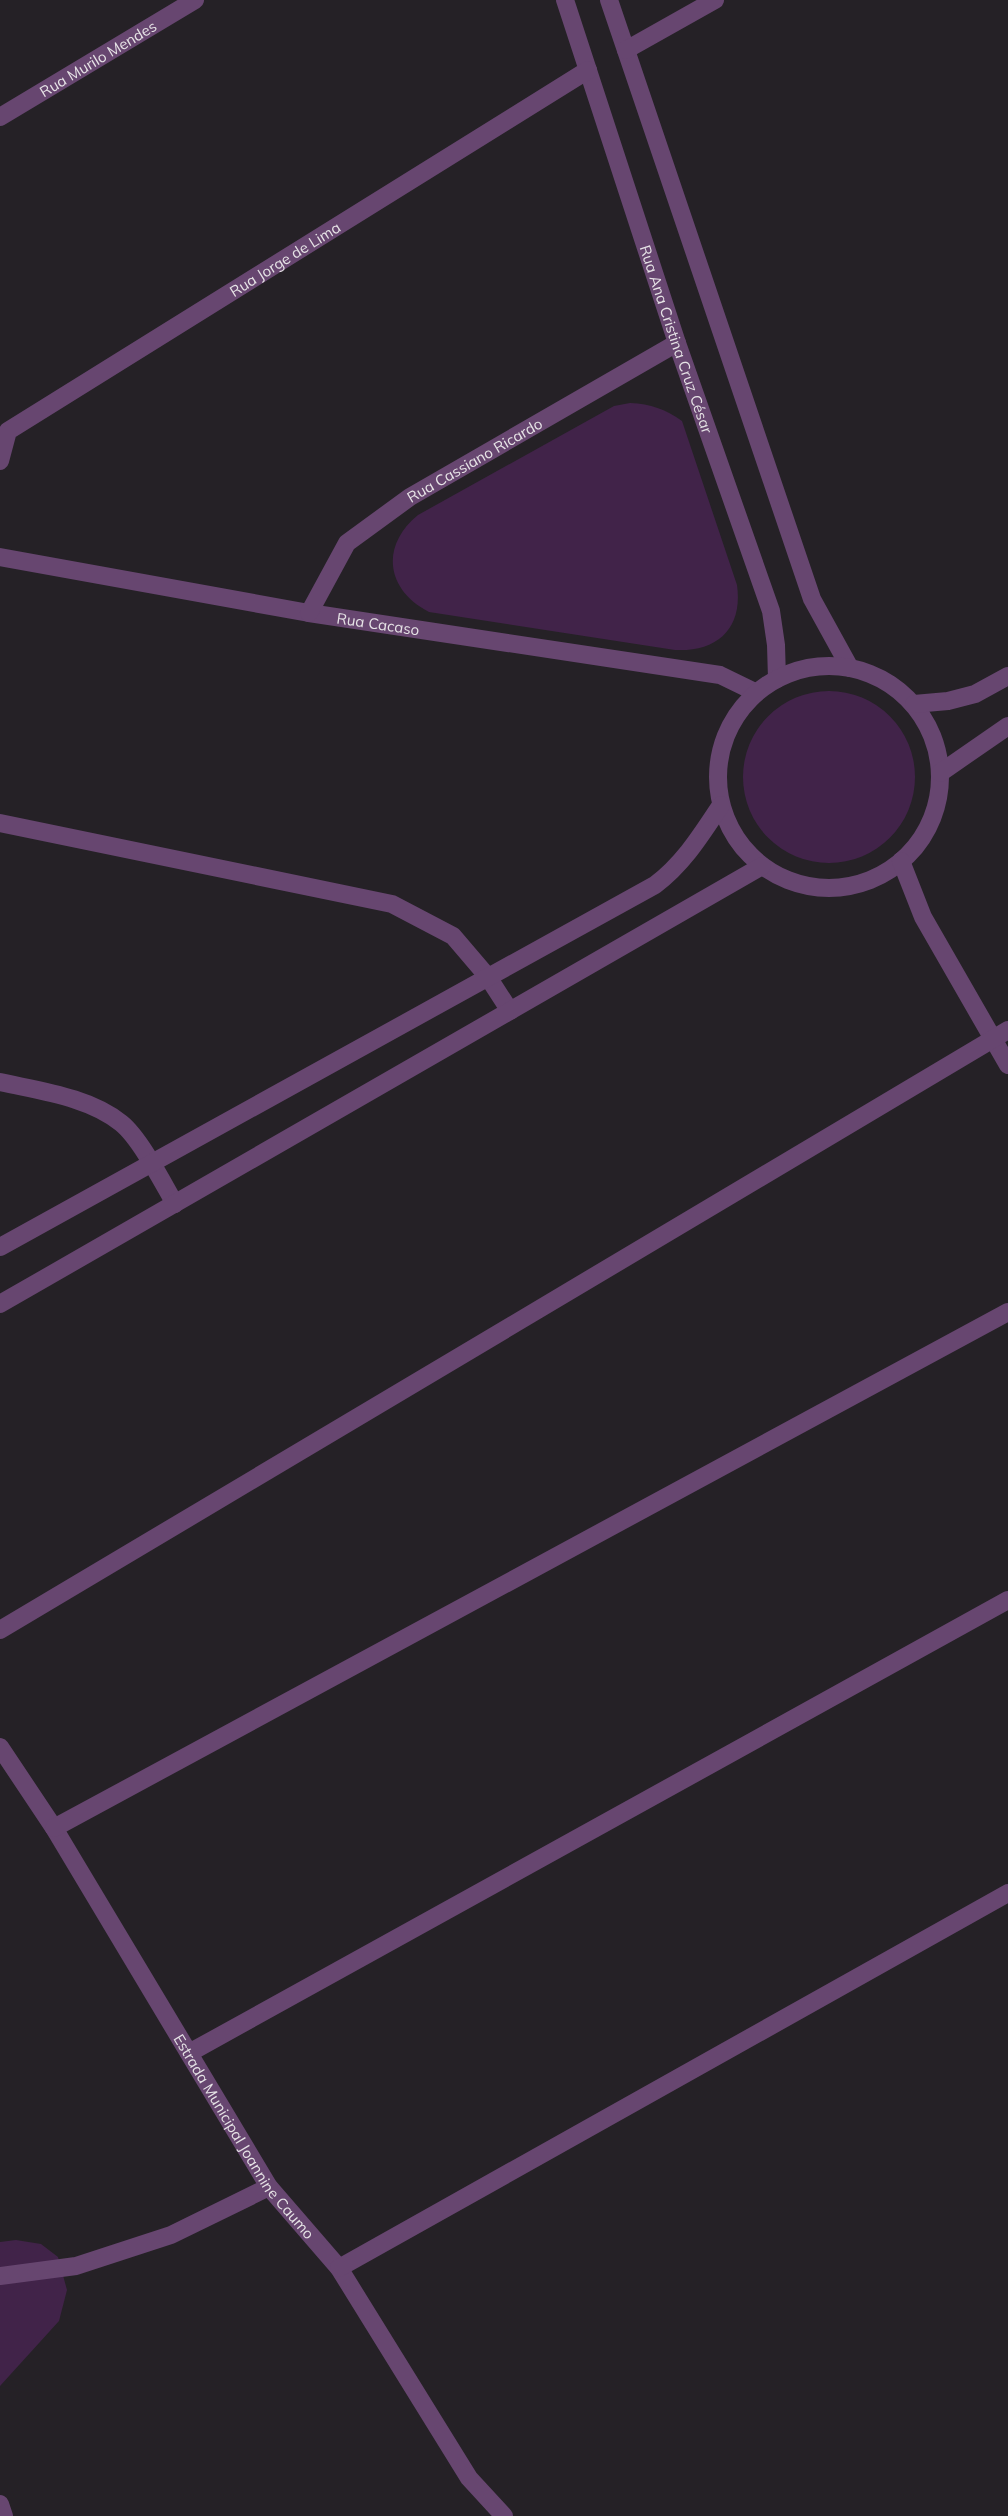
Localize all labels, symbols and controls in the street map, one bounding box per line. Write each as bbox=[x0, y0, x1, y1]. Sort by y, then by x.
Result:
street label: Rua Murilo Mendes bbox=[36, 16, 160, 101]
street label: Rua Jorge de Lima bbox=[226, 217, 344, 300]
street label: Rua Ana Cristina Cruz César bbox=[636, 242, 718, 436]
street label: Rua Cassiano Ricardo bbox=[403, 413, 545, 506]
street label: Rua Cacaso bbox=[336, 608, 421, 639]
street label: Estrada Municipal Joannine Caumo bbox=[170, 2030, 319, 2243]

